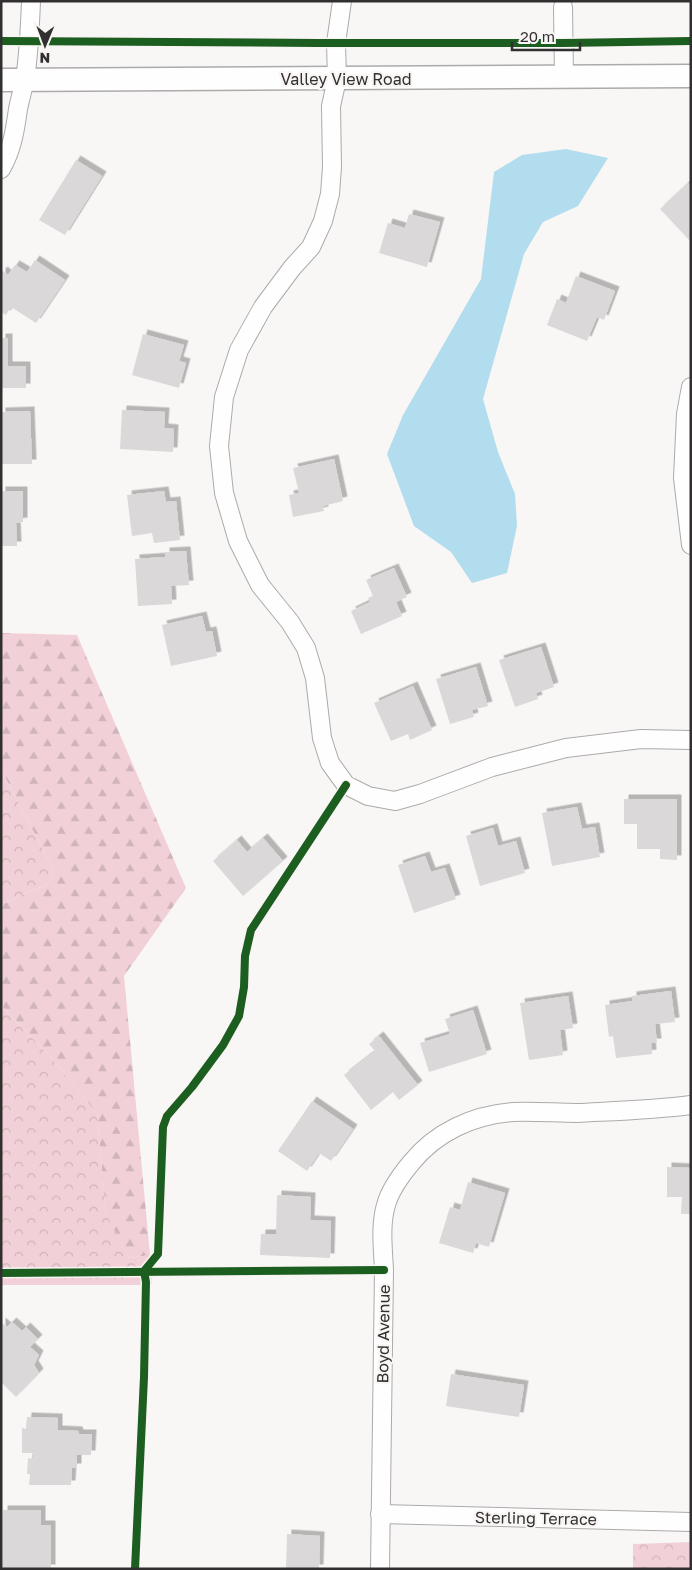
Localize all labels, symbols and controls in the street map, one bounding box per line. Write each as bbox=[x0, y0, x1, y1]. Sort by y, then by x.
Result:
north arrow bbox=[20, 20, 70, 70]
scale bar bbox=[512, 20, 580, 52]
text: 20 m bbox=[520, 27, 555, 45]
text: N bbox=[39, 50, 50, 67]
street label: Valley View Road bbox=[280, 69, 412, 89]
street label: Boyd Avenue bbox=[372, 1284, 394, 1384]
street label: Sterling Terrace bbox=[475, 1507, 597, 1529]

